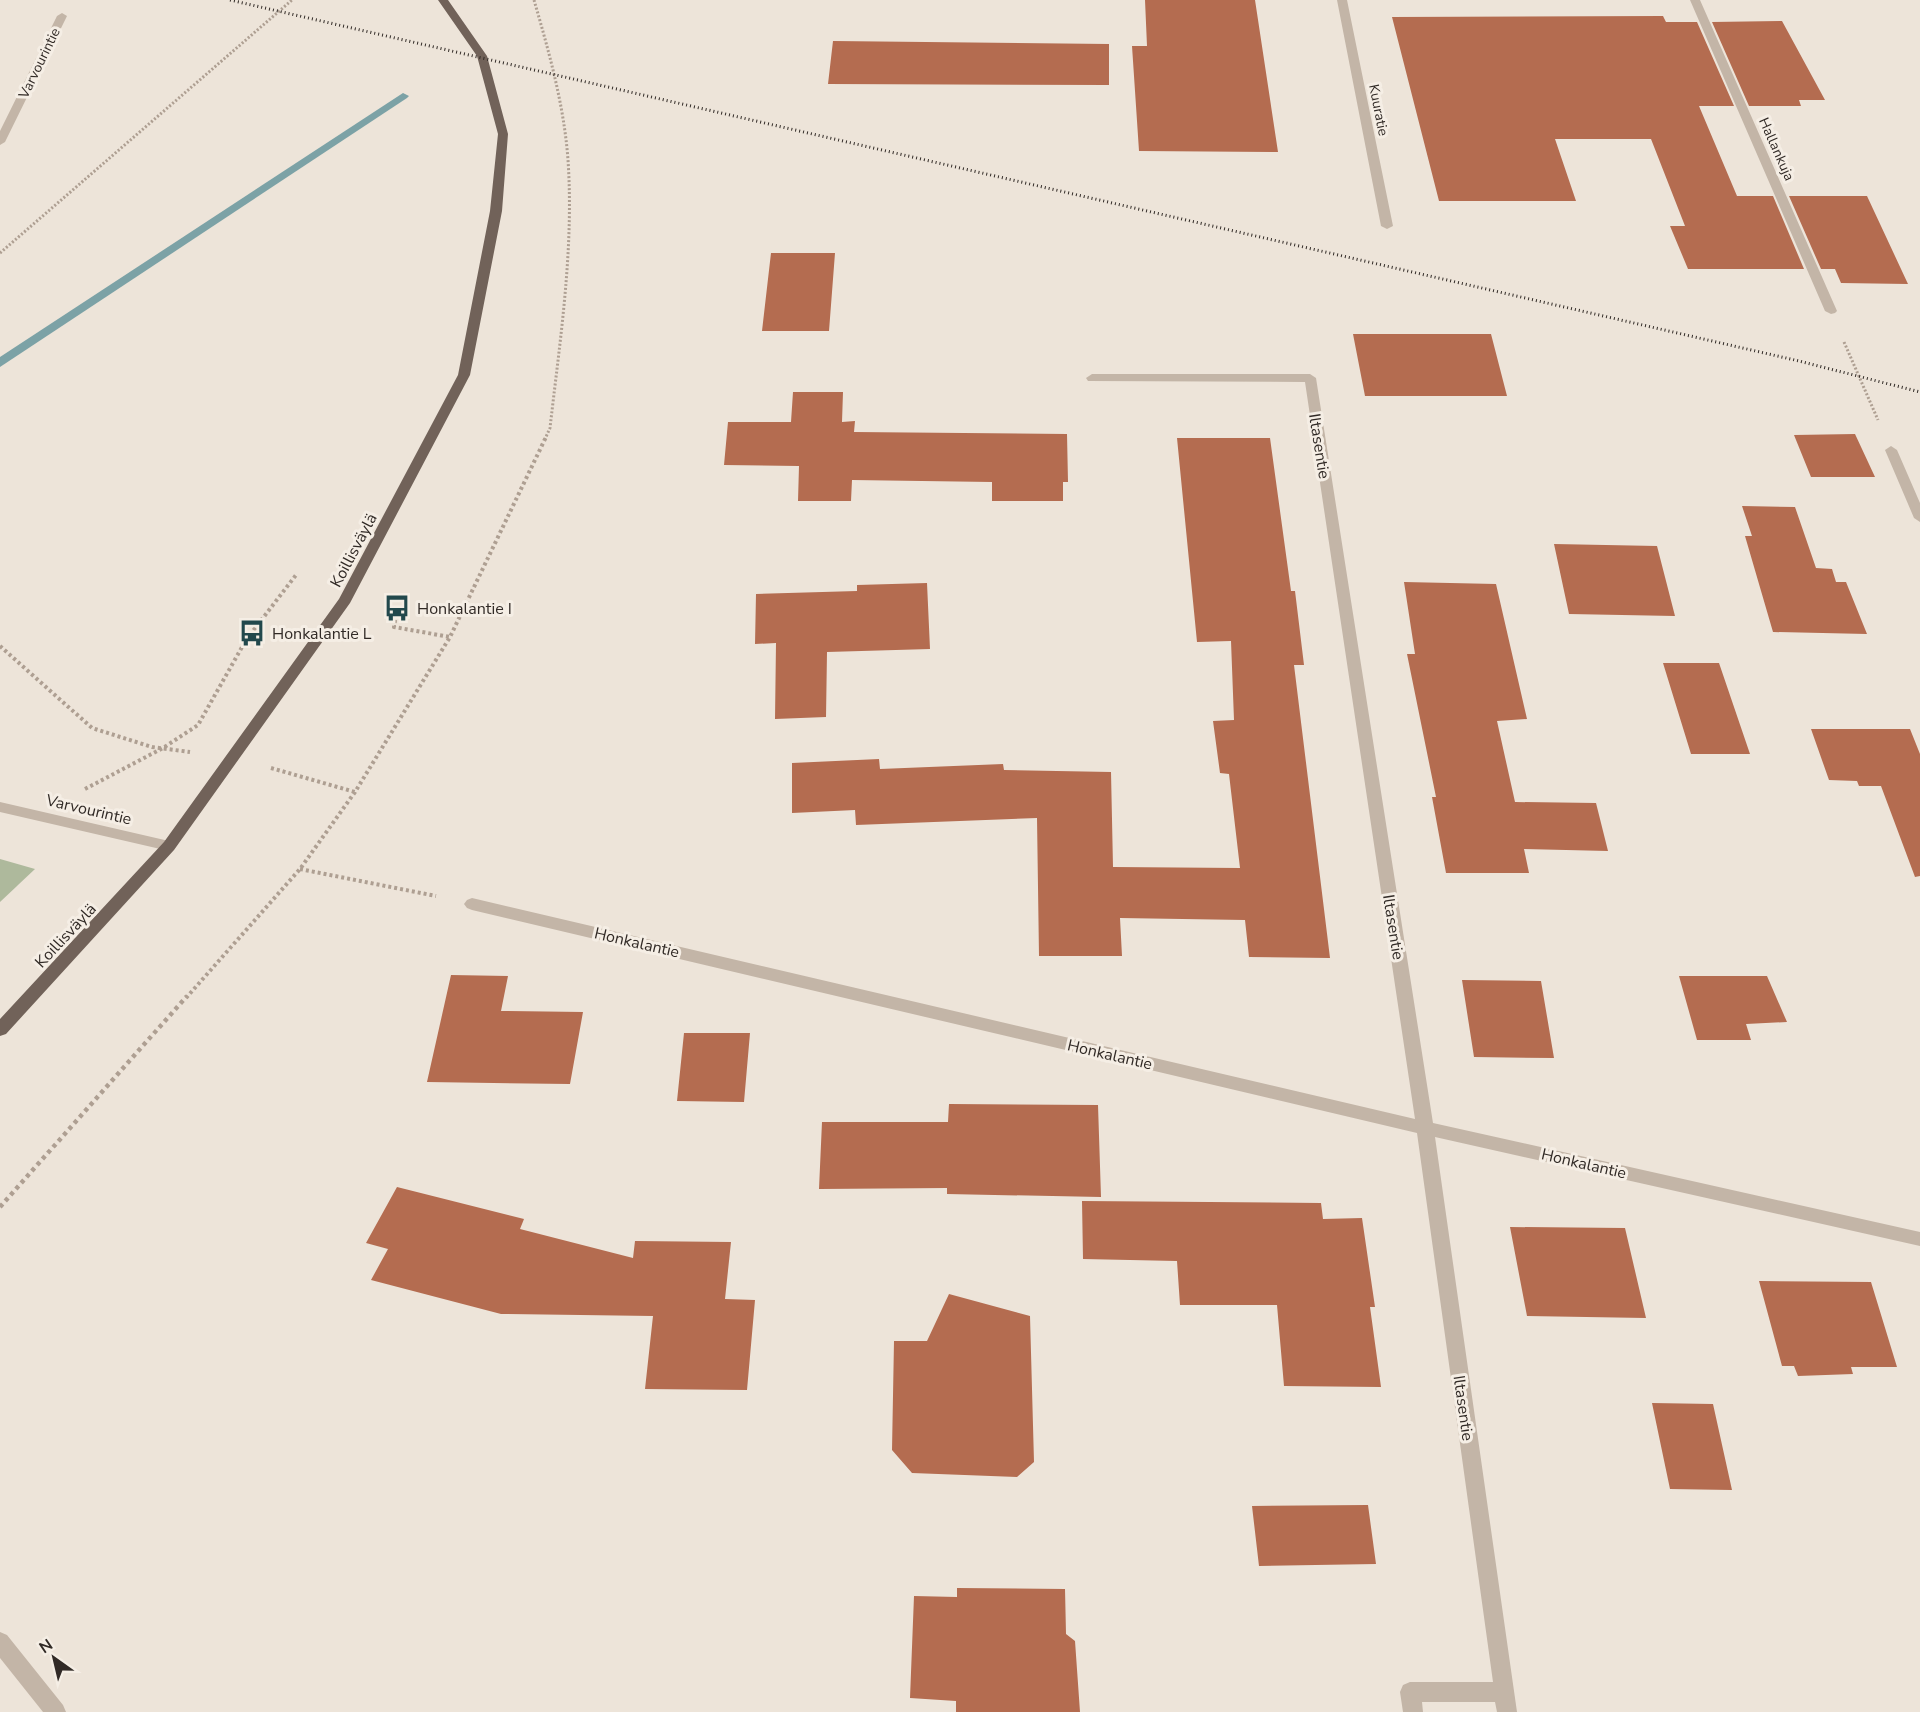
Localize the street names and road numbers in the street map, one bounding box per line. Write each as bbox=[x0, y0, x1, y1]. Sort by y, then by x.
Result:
street label: Varvourintie bbox=[14, 25, 65, 103]
street label: Kuuratie bbox=[1364, 83, 1393, 138]
street label: Hallankuja bbox=[1754, 115, 1799, 184]
street label: Iltasentie bbox=[1303, 412, 1335, 480]
street label: Koillisväylä bbox=[325, 510, 383, 591]
street label: Varvourintie bbox=[43, 789, 134, 830]
street label: Iltasentie bbox=[1377, 893, 1409, 961]
street label: Koillisväylä bbox=[30, 899, 101, 973]
street label: Honkalantie bbox=[592, 923, 681, 963]
street label: Honkalantie bbox=[1065, 1035, 1154, 1075]
street label: Honkalantie bbox=[1539, 1144, 1628, 1184]
street label: Iltasentie bbox=[1448, 1374, 1478, 1442]

